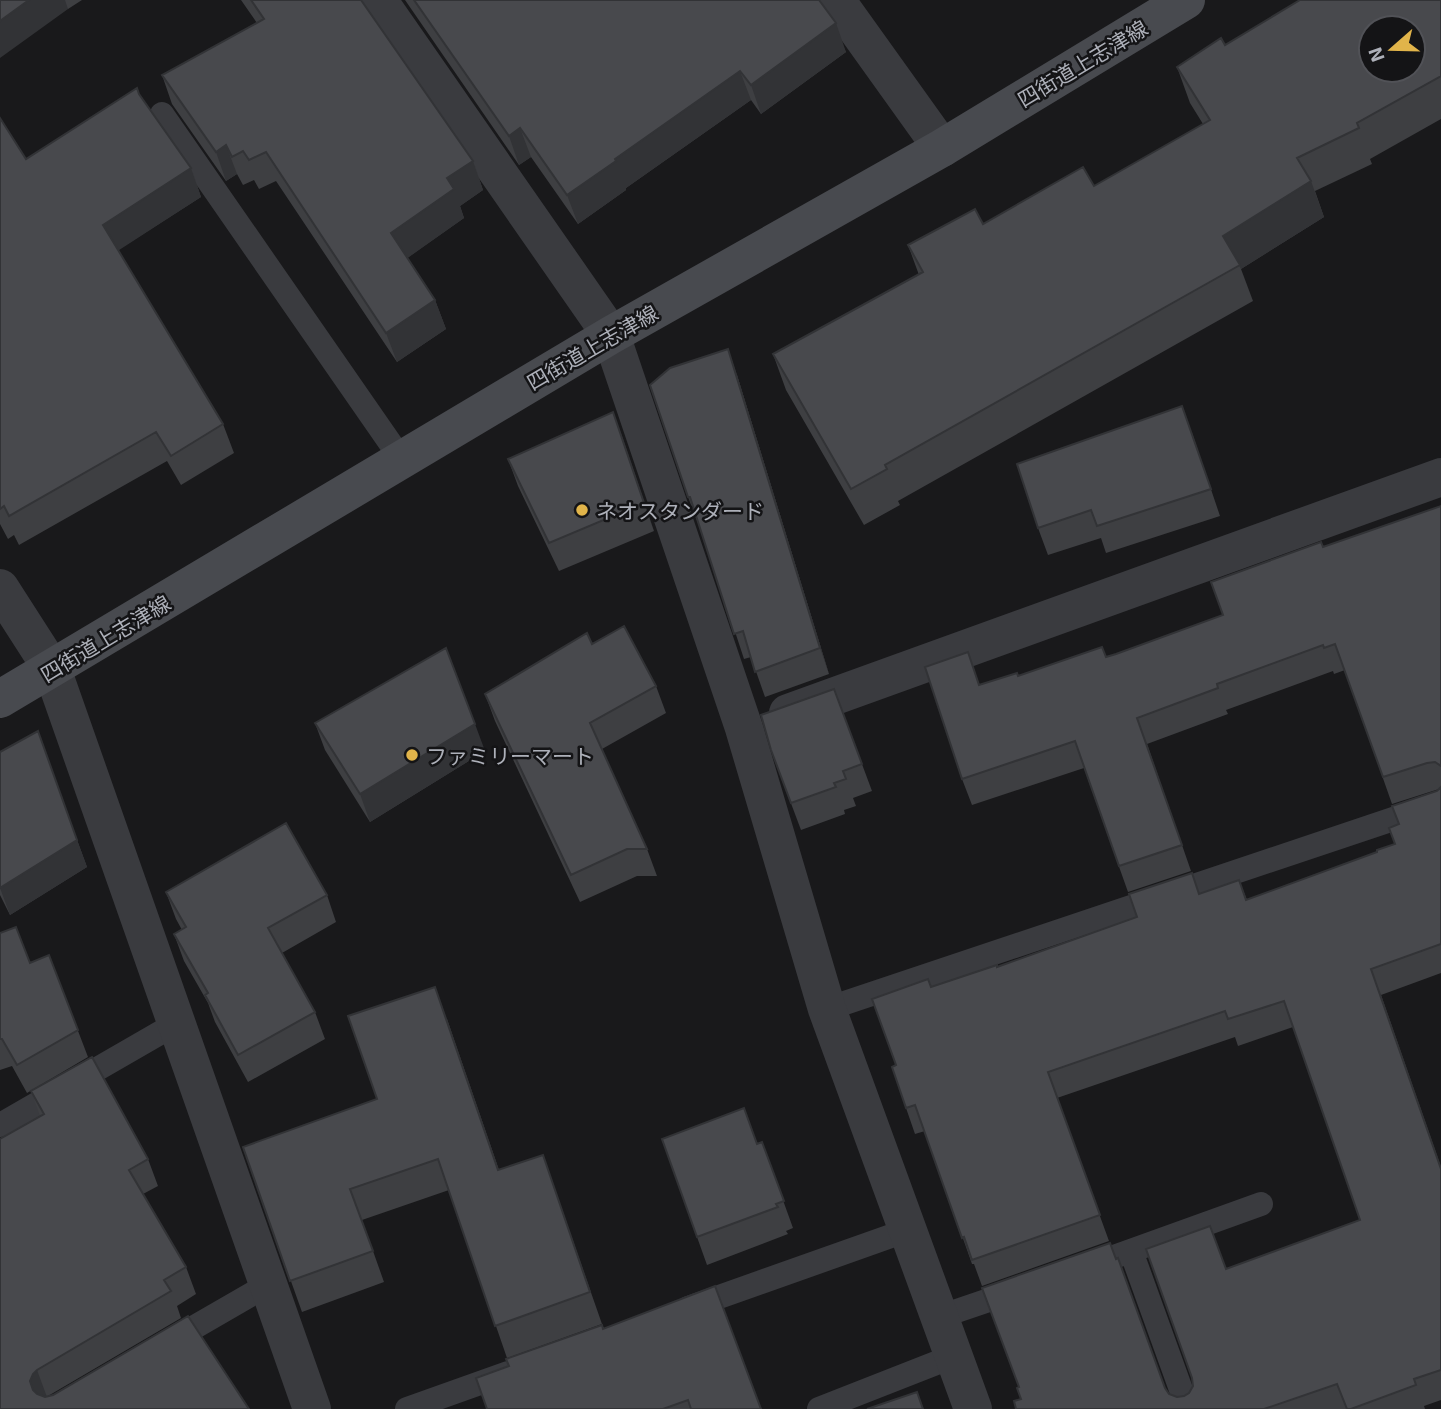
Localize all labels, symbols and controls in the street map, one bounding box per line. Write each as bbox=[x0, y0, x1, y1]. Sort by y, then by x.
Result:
street label: 四街道上志津線 bbox=[1013, 14, 1151, 112]
north arrow bbox=[1357, 14, 1427, 84]
text: N bbox=[1362, 45, 1389, 65]
street label: 四街道上志津線 bbox=[522, 299, 662, 395]
place label: ネオスタンダード bbox=[596, 498, 764, 523]
marker: ネオスタンダード bbox=[574, 502, 590, 518]
street label: 四街道上志津線 bbox=[36, 589, 174, 687]
place label: ファミリーマート bbox=[426, 743, 594, 768]
marker: ファミリーマート bbox=[404, 747, 420, 763]

